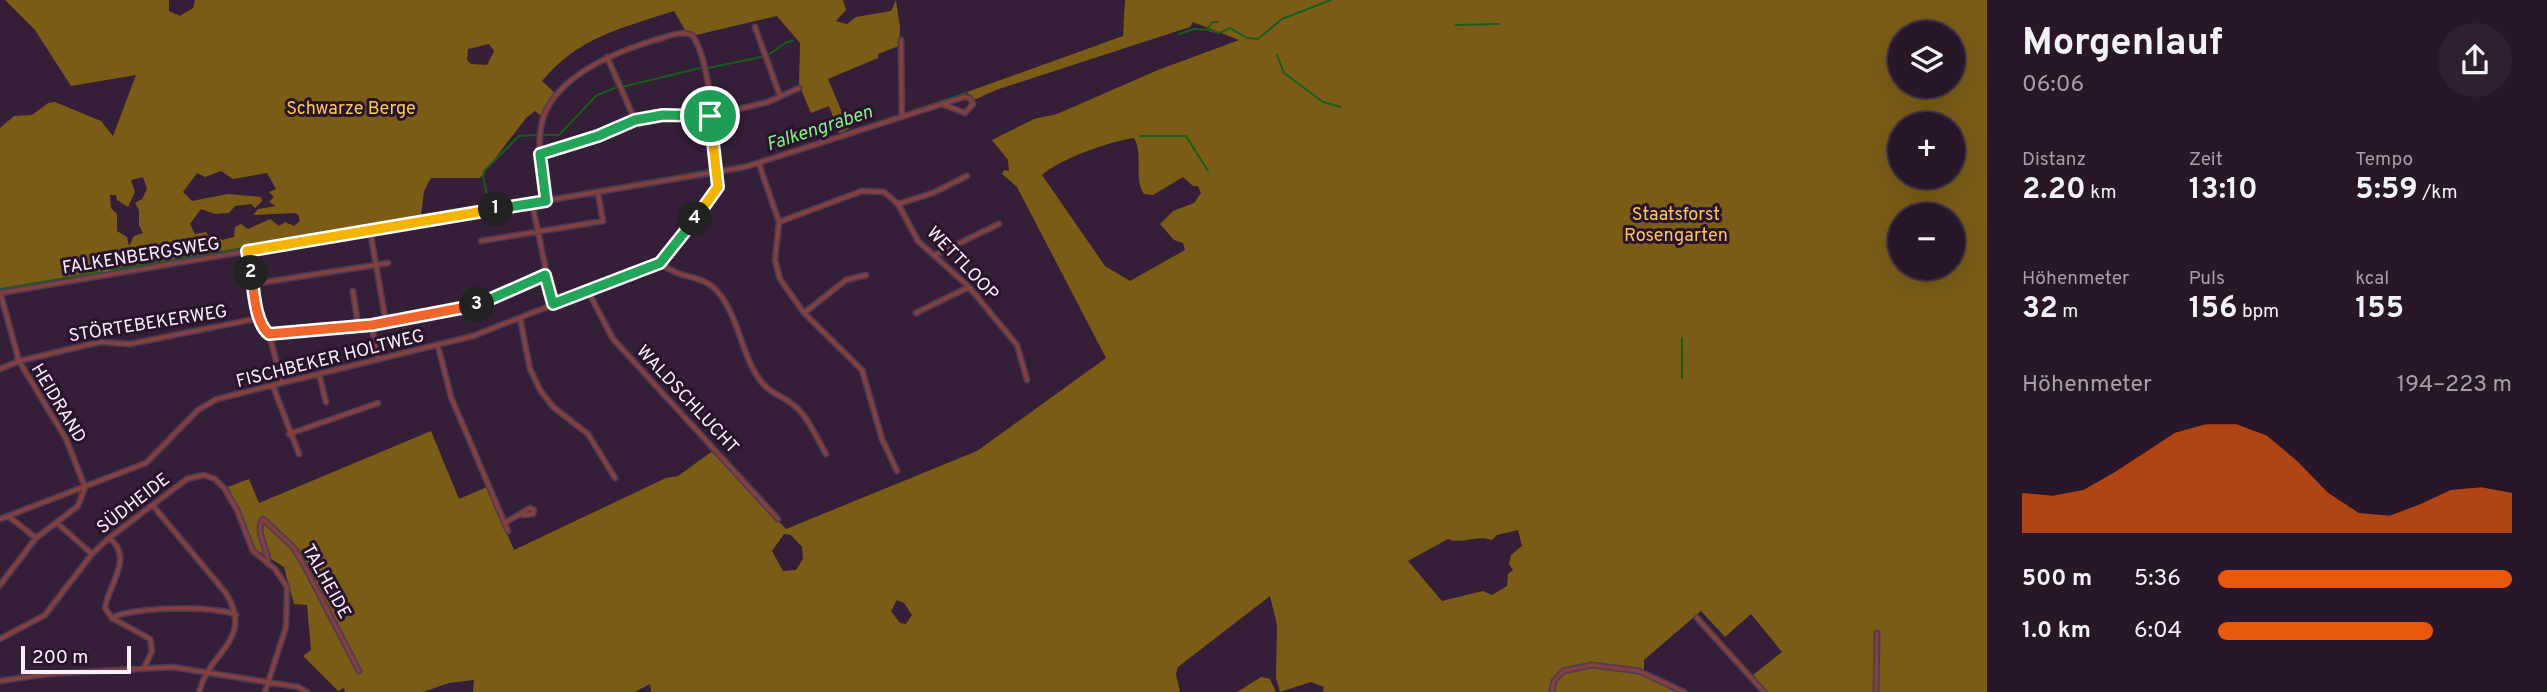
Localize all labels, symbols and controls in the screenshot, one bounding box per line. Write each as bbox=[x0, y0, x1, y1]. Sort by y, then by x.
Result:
text: Morgenlauf bbox=[2022, 20, 2223, 69]
map controls bbox=[1888, 21, 1965, 280]
button: layers bbox=[1888, 21, 1965, 98]
button: share bbox=[2438, 23, 2512, 97]
text: 06:06 bbox=[2022, 71, 2084, 100]
pin bbox=[680, 86, 740, 146]
icon: arrive bbox=[691, 97, 729, 135]
park label: Schwarze Berge bbox=[286, 98, 416, 121]
water label: Falkengraben bbox=[763, 100, 876, 157]
button: + bbox=[1888, 112, 1965, 189]
text: Distanz bbox=[2022, 148, 2086, 172]
text: Zeit bbox=[2189, 148, 2223, 172]
text: Tempo bbox=[2355, 148, 2413, 172]
text: 2.20 bbox=[2022, 172, 2086, 209]
text: 13:10 bbox=[2189, 172, 2258, 209]
text: 5:59 bbox=[2355, 172, 2418, 209]
text: km bbox=[2086, 181, 2117, 205]
text: /km bbox=[2418, 181, 2458, 205]
pin: 1 bbox=[478, 192, 514, 227]
text: 1 bbox=[492, 196, 499, 220]
pin: 4 bbox=[678, 202, 712, 236]
button: − bbox=[1888, 203, 1965, 280]
park label: Staatsforst Rosengarten bbox=[1624, 204, 1728, 248]
text: 4 bbox=[688, 206, 701, 230]
street label: WETTLOOP bbox=[921, 222, 1003, 306]
street label: FALKENBERGSWEG bbox=[61, 233, 222, 280]
pin: 2 bbox=[233, 256, 268, 290]
text: 2 bbox=[245, 260, 256, 284]
text: Höhenmeter bbox=[2022, 267, 2129, 291]
text: Puls bbox=[2189, 267, 2225, 291]
text: kcal bbox=[2355, 267, 2389, 291]
pin: 3 bbox=[460, 288, 494, 322]
text: 32 bbox=[2022, 291, 2058, 328]
text: 156 bbox=[2189, 291, 2237, 328]
text: 155 bbox=[2355, 291, 2404, 328]
text: 3 bbox=[471, 292, 482, 316]
street label: STÖRTEBEKERWEG bbox=[67, 299, 229, 348]
text: m bbox=[2058, 300, 2078, 324]
text: bpm bbox=[2237, 300, 2279, 324]
street label: FISCHBEKER HOLTWEG bbox=[234, 325, 427, 394]
street label: WALDSCHLUCHT bbox=[631, 341, 743, 459]
street label: HEIDRAND bbox=[25, 360, 90, 448]
text: Höhenmeter bbox=[2022, 371, 2152, 400]
text: 194–223 m bbox=[2397, 371, 2512, 400]
street label: SÜDHEIDE bbox=[91, 467, 175, 540]
street label: TALHEIDE bbox=[296, 540, 356, 623]
text: 500 m bbox=[2022, 565, 2092, 594]
text: 5:36 bbox=[2134, 565, 2181, 594]
text: 1.0 km bbox=[2022, 617, 2091, 646]
text: 6:04 bbox=[2134, 617, 2182, 646]
scale bar bbox=[21, 643, 131, 675]
text: 200 m bbox=[32, 646, 88, 670]

